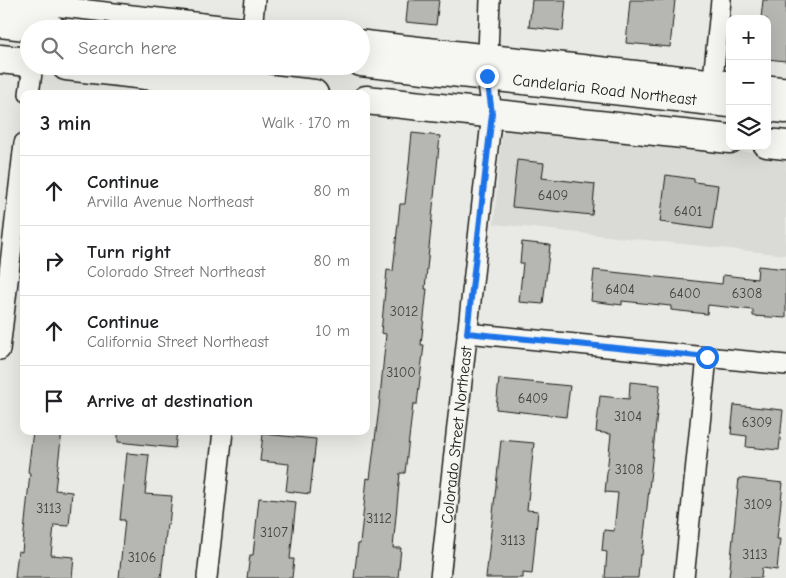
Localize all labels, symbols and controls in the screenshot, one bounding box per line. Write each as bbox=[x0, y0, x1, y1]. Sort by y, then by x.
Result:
map controls bbox=[726, 15, 771, 150]
button: + bbox=[726, 15, 771, 60]
search box bbox=[20, 20, 370, 75]
icon: search bbox=[38, 34, 66, 62]
text: Search here bbox=[78, 37, 177, 59]
button: − bbox=[726, 60, 771, 105]
route end bbox=[476, 65, 499, 88]
street label: Candelaria Road Northeast bbox=[512, 71, 698, 109]
button: layers bbox=[726, 105, 771, 150]
text: 3 min bbox=[40, 111, 91, 135]
text: Walk · 170 m bbox=[262, 114, 350, 132]
text: Continue bbox=[87, 171, 159, 193]
icon: ahead bbox=[40, 177, 68, 205]
text: 80 m bbox=[313, 182, 350, 200]
house number: 6409 bbox=[538, 187, 568, 204]
text: Arvilla Avenue Northeast bbox=[87, 193, 254, 211]
house number: 6401 bbox=[674, 203, 702, 220]
text: Turn right bbox=[87, 241, 171, 263]
icon: right bbox=[40, 247, 68, 275]
text: 80 m bbox=[313, 252, 350, 270]
text: Colorado Street Northeast bbox=[87, 263, 265, 281]
house number: 6404 bbox=[605, 281, 635, 298]
house number: 6400 bbox=[669, 285, 701, 302]
house number: 6308 bbox=[732, 285, 762, 302]
house number: 3012 bbox=[390, 303, 418, 320]
text: Continue bbox=[87, 311, 159, 333]
icon: ahead bbox=[40, 317, 68, 345]
text: 10 m bbox=[315, 322, 350, 340]
text: California Street Northeast bbox=[87, 333, 269, 351]
street label: Colorado Street Northeast bbox=[438, 345, 476, 525]
route start bbox=[696, 346, 719, 369]
house number: 3100 bbox=[386, 364, 416, 381]
icon: arrive bbox=[40, 387, 68, 415]
text: Arrive at destination bbox=[87, 390, 253, 412]
house number: 6409 bbox=[518, 390, 548, 407]
house number: 3104 bbox=[614, 408, 642, 425]
house number: 6309 bbox=[742, 414, 772, 431]
house number: 3108 bbox=[615, 461, 643, 478]
house number: 3109 bbox=[744, 496, 772, 513]
house number: 3113 bbox=[36, 500, 62, 517]
house number: 3112 bbox=[366, 510, 392, 527]
house number: 3107 bbox=[260, 524, 288, 541]
house number: 3113 bbox=[500, 532, 526, 549]
house number: 3113 bbox=[742, 546, 768, 563]
house number: 3106 bbox=[128, 549, 156, 566]

